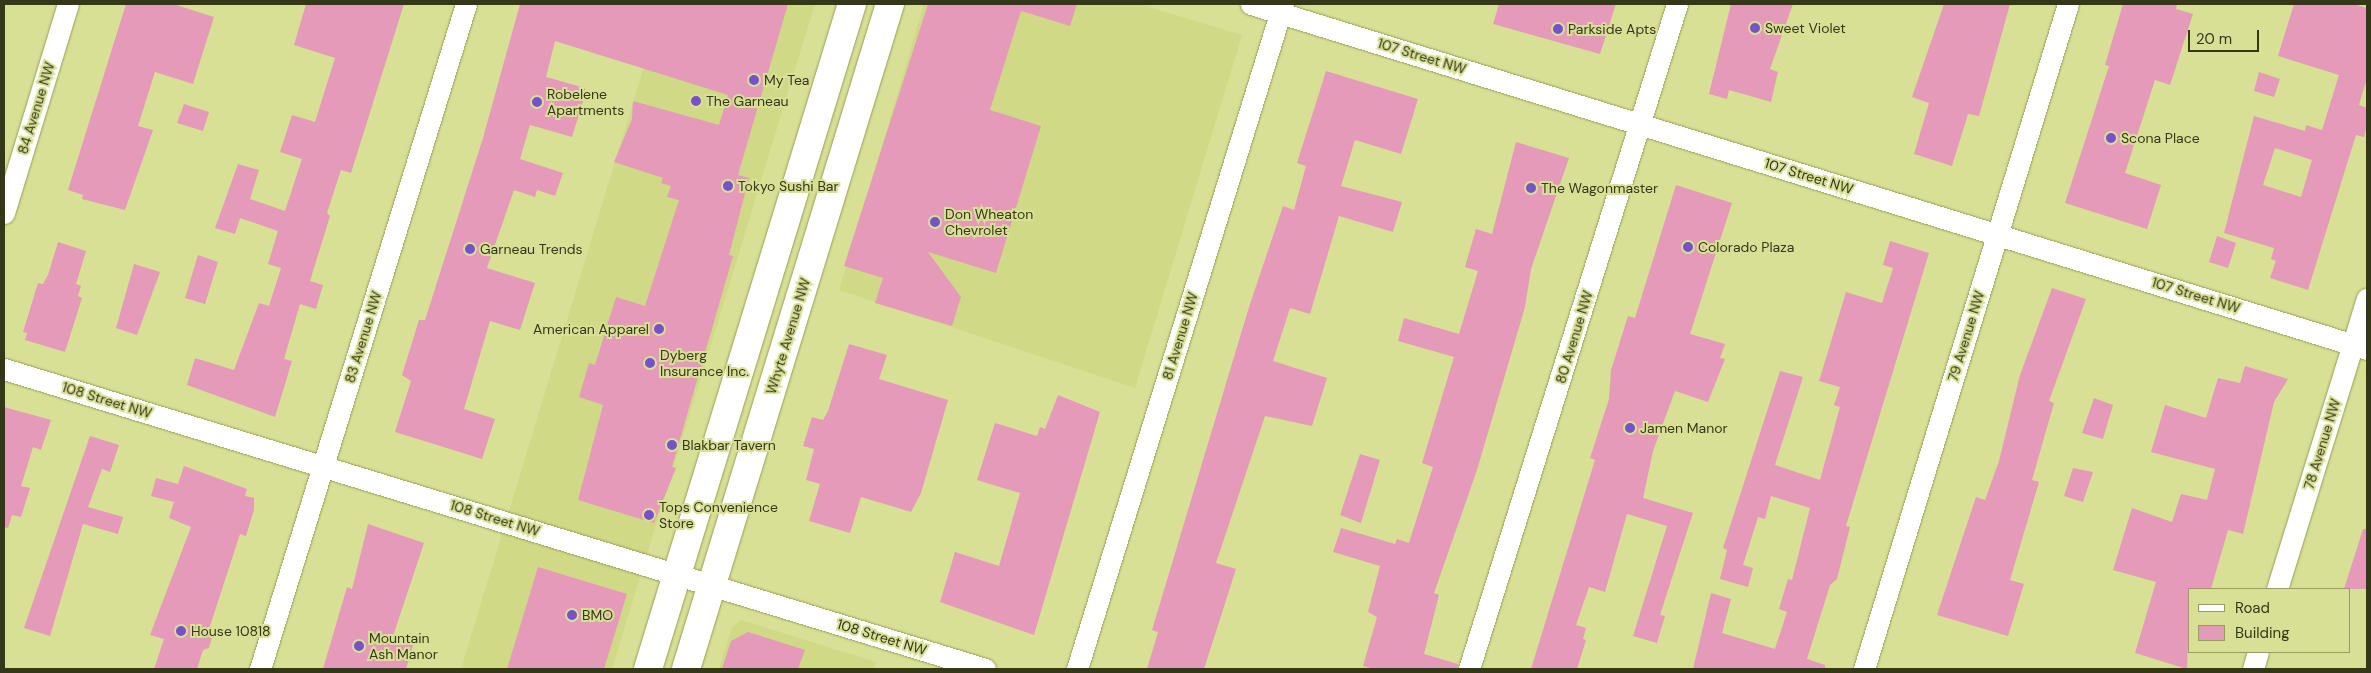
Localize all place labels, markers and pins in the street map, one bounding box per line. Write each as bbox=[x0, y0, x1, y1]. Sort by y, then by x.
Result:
place label: Sweet Violet bbox=[1765, 20, 1846, 36]
place label: Parkside Apts bbox=[1568, 21, 1656, 37]
marker: Sweet Violet bbox=[1749, 22, 1761, 34]
marker: Parkside Apts bbox=[1552, 23, 1564, 35]
place label: My Tea bbox=[764, 72, 809, 88]
marker: My Tea bbox=[748, 74, 760, 86]
place label: Robelene Apartments bbox=[547, 86, 624, 118]
place label: The Garneau bbox=[706, 93, 789, 109]
marker: The Garneau bbox=[690, 95, 702, 107]
marker: Robelene Apartments bbox=[531, 96, 543, 108]
place label: Scona Place bbox=[2121, 130, 2200, 146]
marker: Scona Place bbox=[2105, 132, 2117, 144]
place label: Tokyo Sushi Bar bbox=[738, 178, 839, 194]
marker: Tokyo Sushi Bar bbox=[722, 180, 734, 192]
place label: The Wagonmaster bbox=[1541, 180, 1658, 196]
marker: The Wagonmaster bbox=[1525, 182, 1537, 194]
place label: Don Wheaton Chevrolet bbox=[945, 206, 1033, 238]
marker: Don Wheaton Chevrolet bbox=[929, 216, 941, 228]
place label: Colorado Plaza bbox=[1698, 239, 1794, 255]
place label: Garneau Trends bbox=[480, 241, 583, 257]
marker: Colorado Plaza bbox=[1682, 241, 1694, 253]
marker: Garneau Trends bbox=[464, 243, 476, 255]
place label: American Apparel bbox=[533, 321, 649, 337]
marker: American Apparel bbox=[653, 323, 665, 335]
place label: Dyberg Insurance Inc. bbox=[660, 347, 749, 380]
marker: Dyberg Insurance Inc. bbox=[644, 357, 656, 369]
place label: Jamen Manor bbox=[1640, 420, 1728, 436]
marker: Jamen Manor bbox=[1624, 422, 1636, 434]
place label: Blakbar Tavern bbox=[682, 437, 776, 453]
marker: Blakbar Tavern bbox=[666, 439, 678, 451]
place label: Tops Convenience Store bbox=[659, 499, 778, 532]
marker: Tops Convenience Store bbox=[643, 509, 655, 521]
place label: BMO bbox=[582, 607, 613, 623]
marker: BMO bbox=[566, 609, 578, 621]
place label: House 10818 bbox=[191, 623, 271, 639]
marker: House 10818 bbox=[175, 625, 187, 637]
place label: Mountain Ash Manor bbox=[369, 630, 438, 662]
marker: Mountain Ash Manor bbox=[353, 640, 365, 652]

